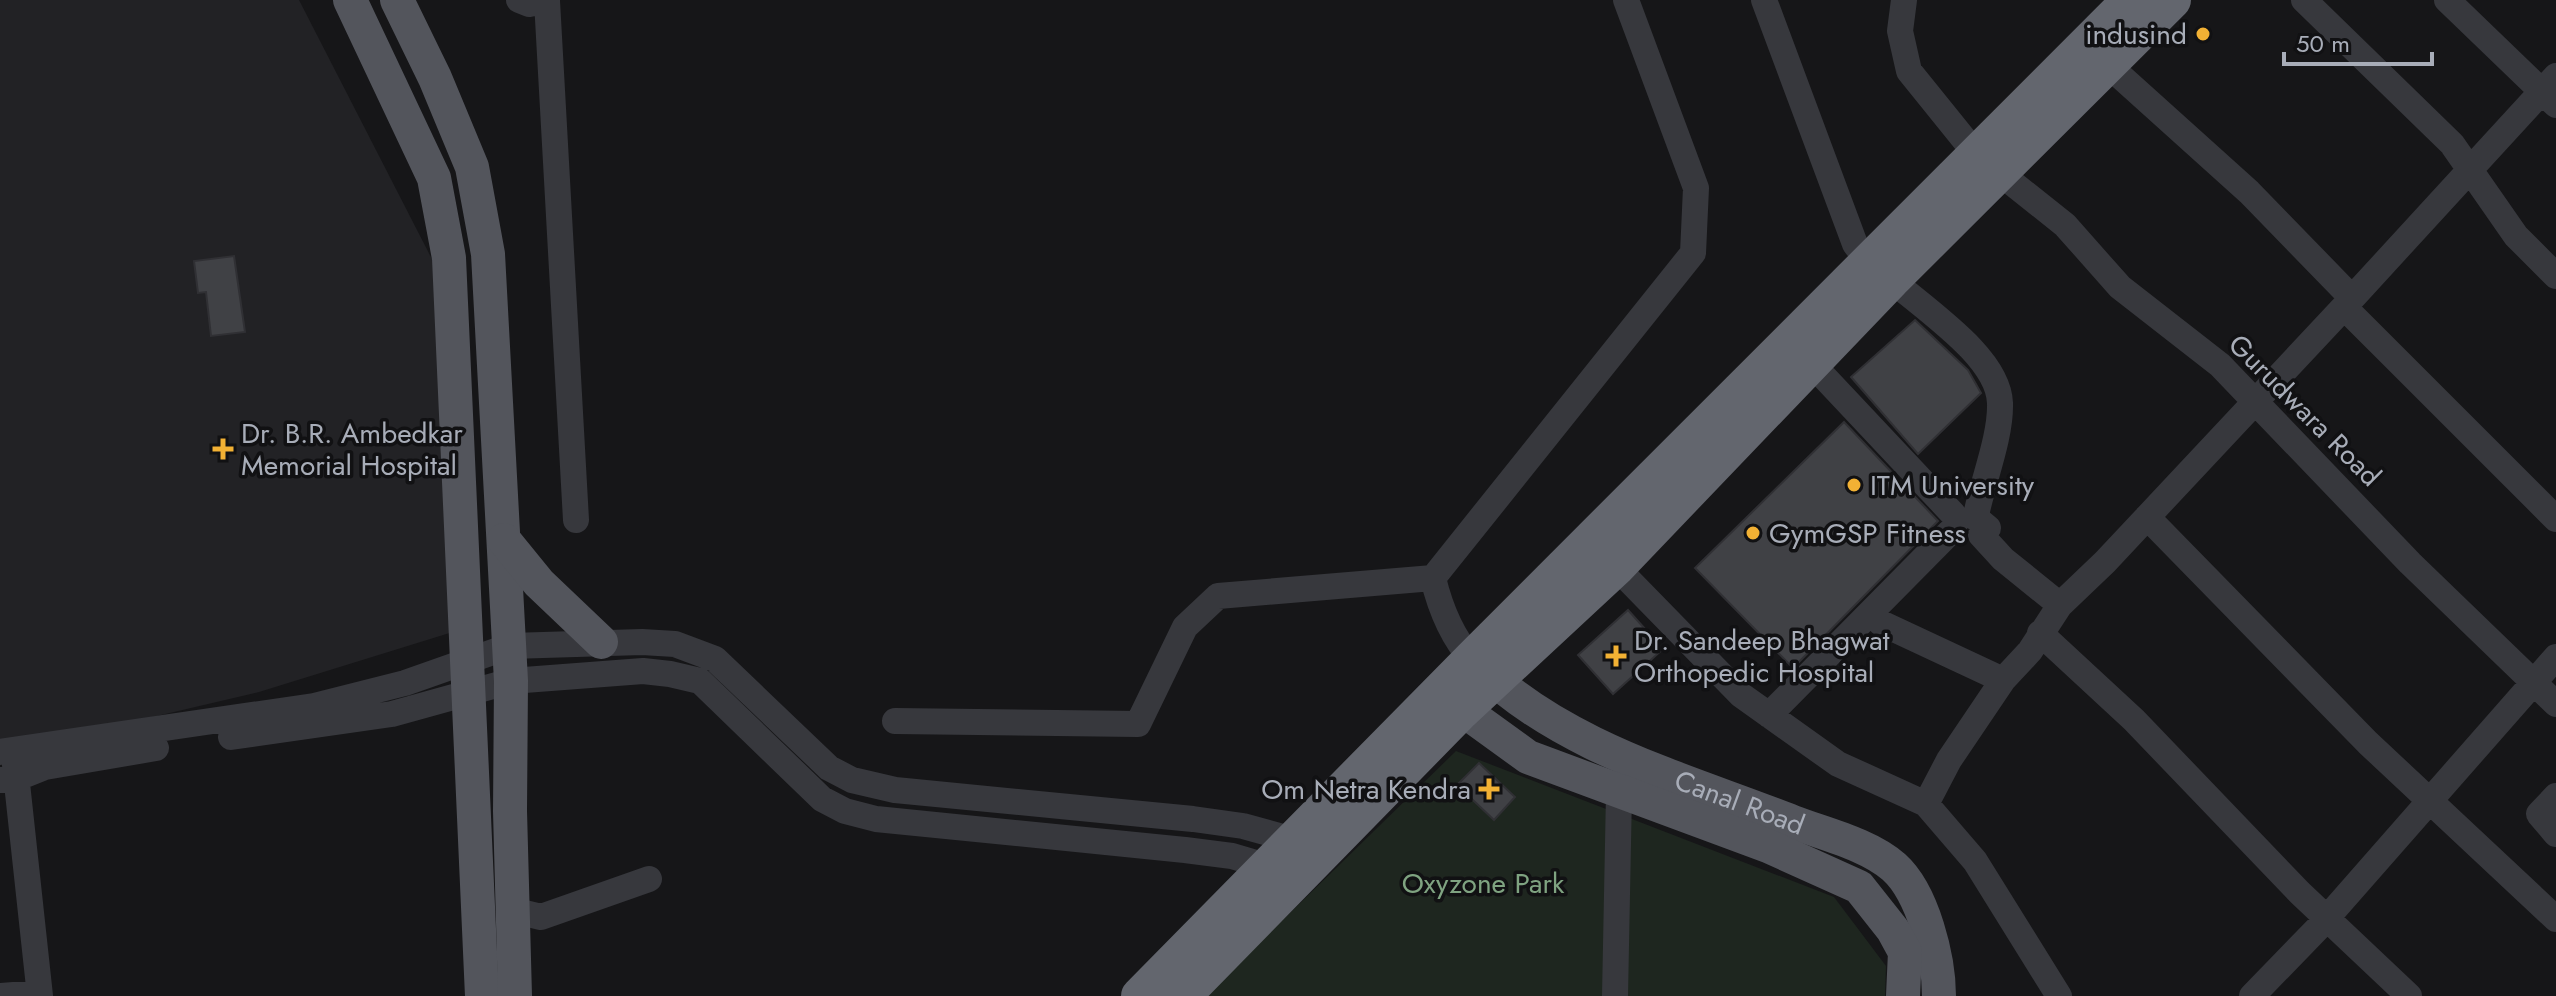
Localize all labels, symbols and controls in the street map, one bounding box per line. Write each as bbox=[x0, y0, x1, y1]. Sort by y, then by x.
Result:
place label: indusind bbox=[2085, 14, 2187, 55]
scale bar bbox=[2284, 16, 2432, 66]
marker: indusind bbox=[2194, 25, 2212, 43]
text: 50 m bbox=[2296, 26, 2350, 61]
street label: Gurudwara Road bbox=[2219, 325, 2390, 496]
place label: Dr. B.R. Ambedkar Memorial Hospital bbox=[241, 413, 463, 486]
marker: Dr. B.R. Ambedkar Memorial Hospital bbox=[212, 438, 234, 460]
place label: ITM University bbox=[1870, 465, 2035, 506]
marker: ITM University bbox=[1845, 476, 1863, 494]
place label: GymGSP Fitness bbox=[1769, 513, 1966, 554]
marker: GymGSP Fitness bbox=[1744, 524, 1762, 542]
place label: Dr. Sandeep Bhagwat Orthopedic Hospital bbox=[1634, 620, 1890, 693]
marker: Dr. Sandeep Bhagwat Orthopedic Hospital bbox=[1605, 645, 1627, 667]
street label: Canal Road bbox=[1669, 760, 1810, 846]
place label: Om Netra Kendra bbox=[1261, 769, 1471, 810]
marker: Om Netra Kendra bbox=[1478, 778, 1500, 800]
park label: Oxyzone Park bbox=[1402, 863, 1565, 904]

